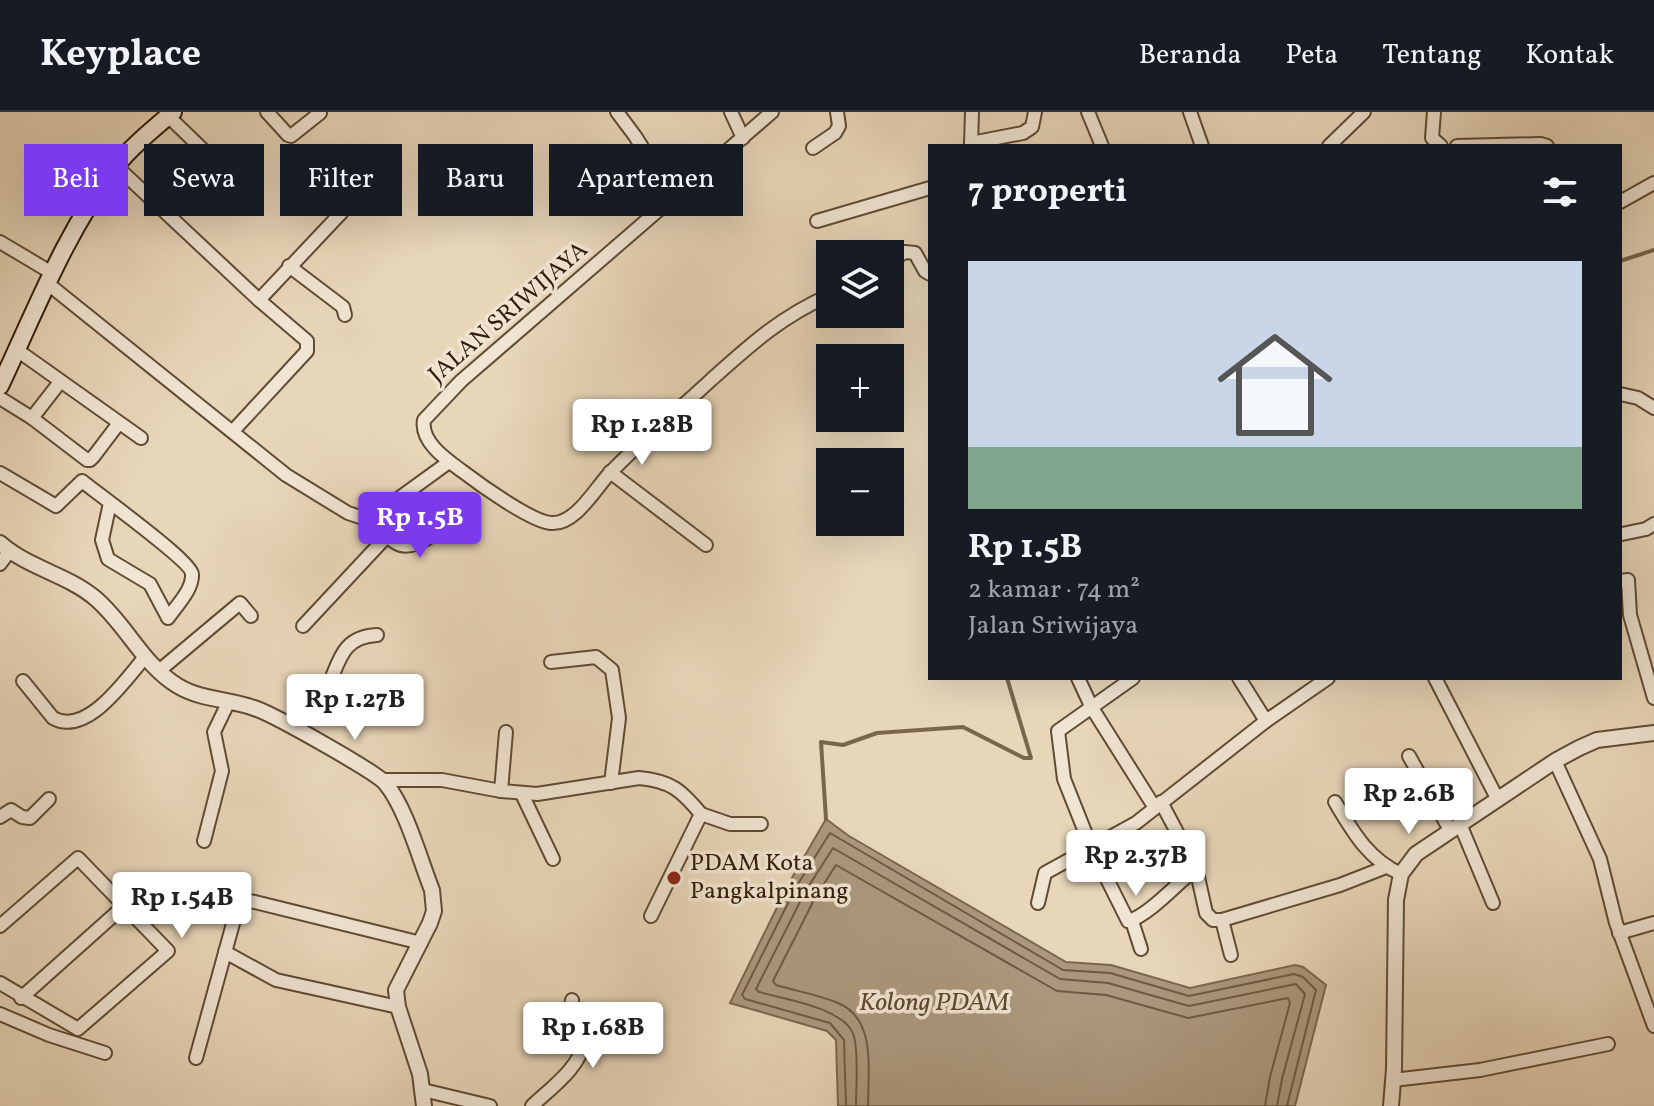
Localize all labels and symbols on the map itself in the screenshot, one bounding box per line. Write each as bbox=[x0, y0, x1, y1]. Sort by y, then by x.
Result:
street label: JALAN SRIWIJAYA bbox=[422, 234, 596, 392]
pin: Rp 1.28B bbox=[559, 399, 725, 467]
pin: Rp 1.5B bbox=[346, 492, 494, 560]
pin: Rp 1.27B bbox=[272, 674, 438, 742]
pin: Rp 2.6B bbox=[1335, 768, 1483, 836]
pin: Rp 2.37B bbox=[1053, 830, 1219, 898]
place label: PDAM Kota Pangkalpinang bbox=[690, 847, 849, 909]
marker: PDAM Kota Pangkalpinang bbox=[665, 869, 683, 887]
pin: Rp 1.54B bbox=[99, 872, 265, 940]
water label: Kolong PDAM bbox=[859, 985, 1009, 1021]
pin: Rp 1.68B bbox=[510, 1002, 676, 1070]

